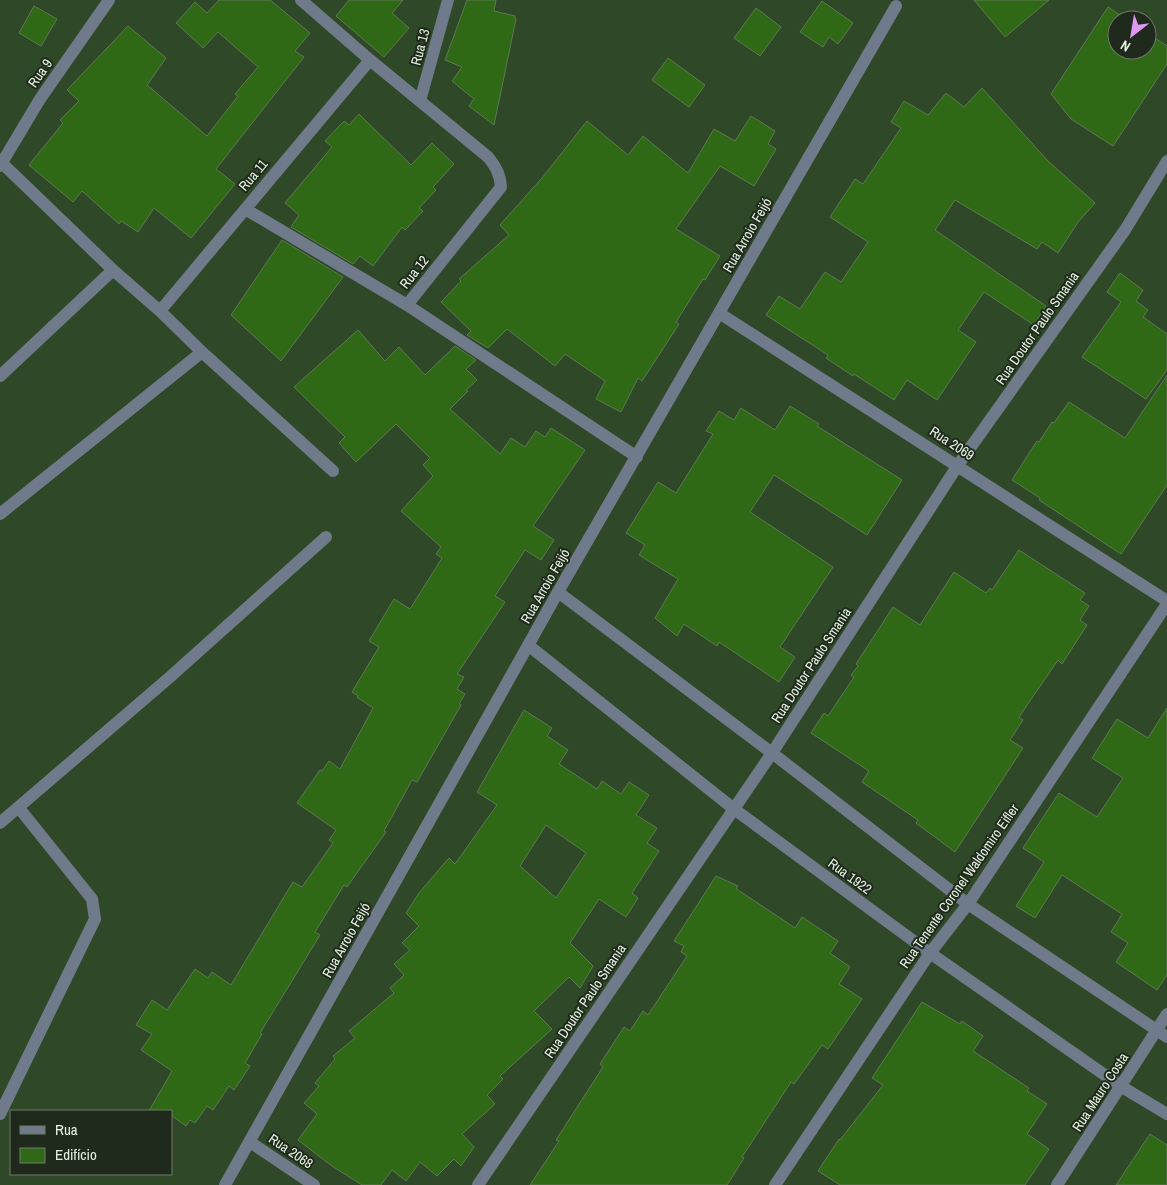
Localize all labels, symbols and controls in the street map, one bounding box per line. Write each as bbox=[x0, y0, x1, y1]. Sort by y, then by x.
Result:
north arrow bbox=[1107, 10, 1157, 60]
street label: Rua 13 bbox=[407, 27, 433, 67]
text: N bbox=[1117, 36, 1133, 56]
street label: Rua 9 bbox=[24, 55, 56, 91]
street label: Rua 11 bbox=[234, 155, 272, 195]
street label: Rua Arroio Feijó bbox=[718, 195, 776, 275]
street label: Rua 12 bbox=[396, 252, 432, 292]
street label: Rua Doutor Paulo Smania bbox=[991, 267, 1083, 388]
street label: Rua 2069 bbox=[926, 422, 978, 464]
street label: Rua Arroio Feijó bbox=[516, 546, 574, 626]
street label: Rua Doutor Paulo Smania bbox=[767, 603, 855, 726]
street label: Rua Tenente Coronel Waldomiro Eifler bbox=[895, 800, 1023, 972]
street label: Rua 1922 bbox=[825, 854, 875, 898]
street label: Rua Arroio Feijó bbox=[318, 899, 374, 981]
street label: Rua Doutor Paulo Smania bbox=[540, 940, 630, 1062]
street label: Rua Mauro Costa bbox=[1068, 1049, 1132, 1135]
legend bbox=[10, 1110, 172, 1175]
text: Rua bbox=[55, 1119, 78, 1140]
street label: Rua 2068 bbox=[265, 1130, 317, 1172]
text: Edifício bbox=[55, 1144, 97, 1165]

